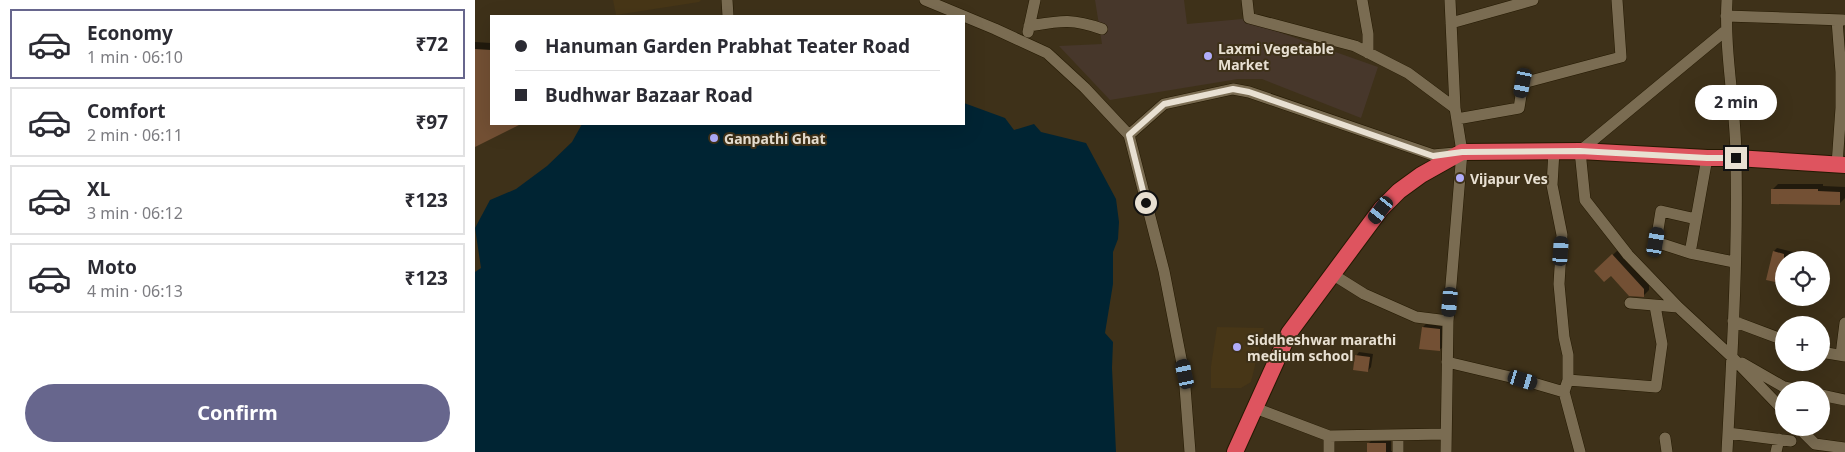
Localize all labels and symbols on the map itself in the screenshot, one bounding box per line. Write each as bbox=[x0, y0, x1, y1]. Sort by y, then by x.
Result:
place label: Laxmi Vegetable Market bbox=[1218, 39, 1334, 74]
marker: Laxmi Vegetable Market bbox=[1202, 50, 1214, 62]
car bbox=[1512, 67, 1533, 99]
callout: 2 min bbox=[1695, 86, 1777, 120]
place label: Ganpathi Ghat bbox=[724, 129, 826, 148]
marker: Ganpathi Ghat bbox=[708, 132, 720, 144]
route end bbox=[1725, 147, 1747, 169]
place label: Vijapur Ves bbox=[1470, 169, 1548, 188]
marker: Vijapur Ves bbox=[1454, 172, 1466, 184]
route start bbox=[1135, 192, 1157, 214]
car bbox=[1365, 194, 1396, 226]
car bbox=[1646, 226, 1665, 258]
car bbox=[1552, 236, 1569, 266]
car bbox=[1441, 286, 1458, 318]
place label: Siddheshwar marathi medium school bbox=[1247, 330, 1396, 365]
marker: Siddheshwar marathi medium school bbox=[1231, 341, 1243, 353]
car bbox=[1174, 358, 1195, 390]
car bbox=[1506, 368, 1539, 392]

